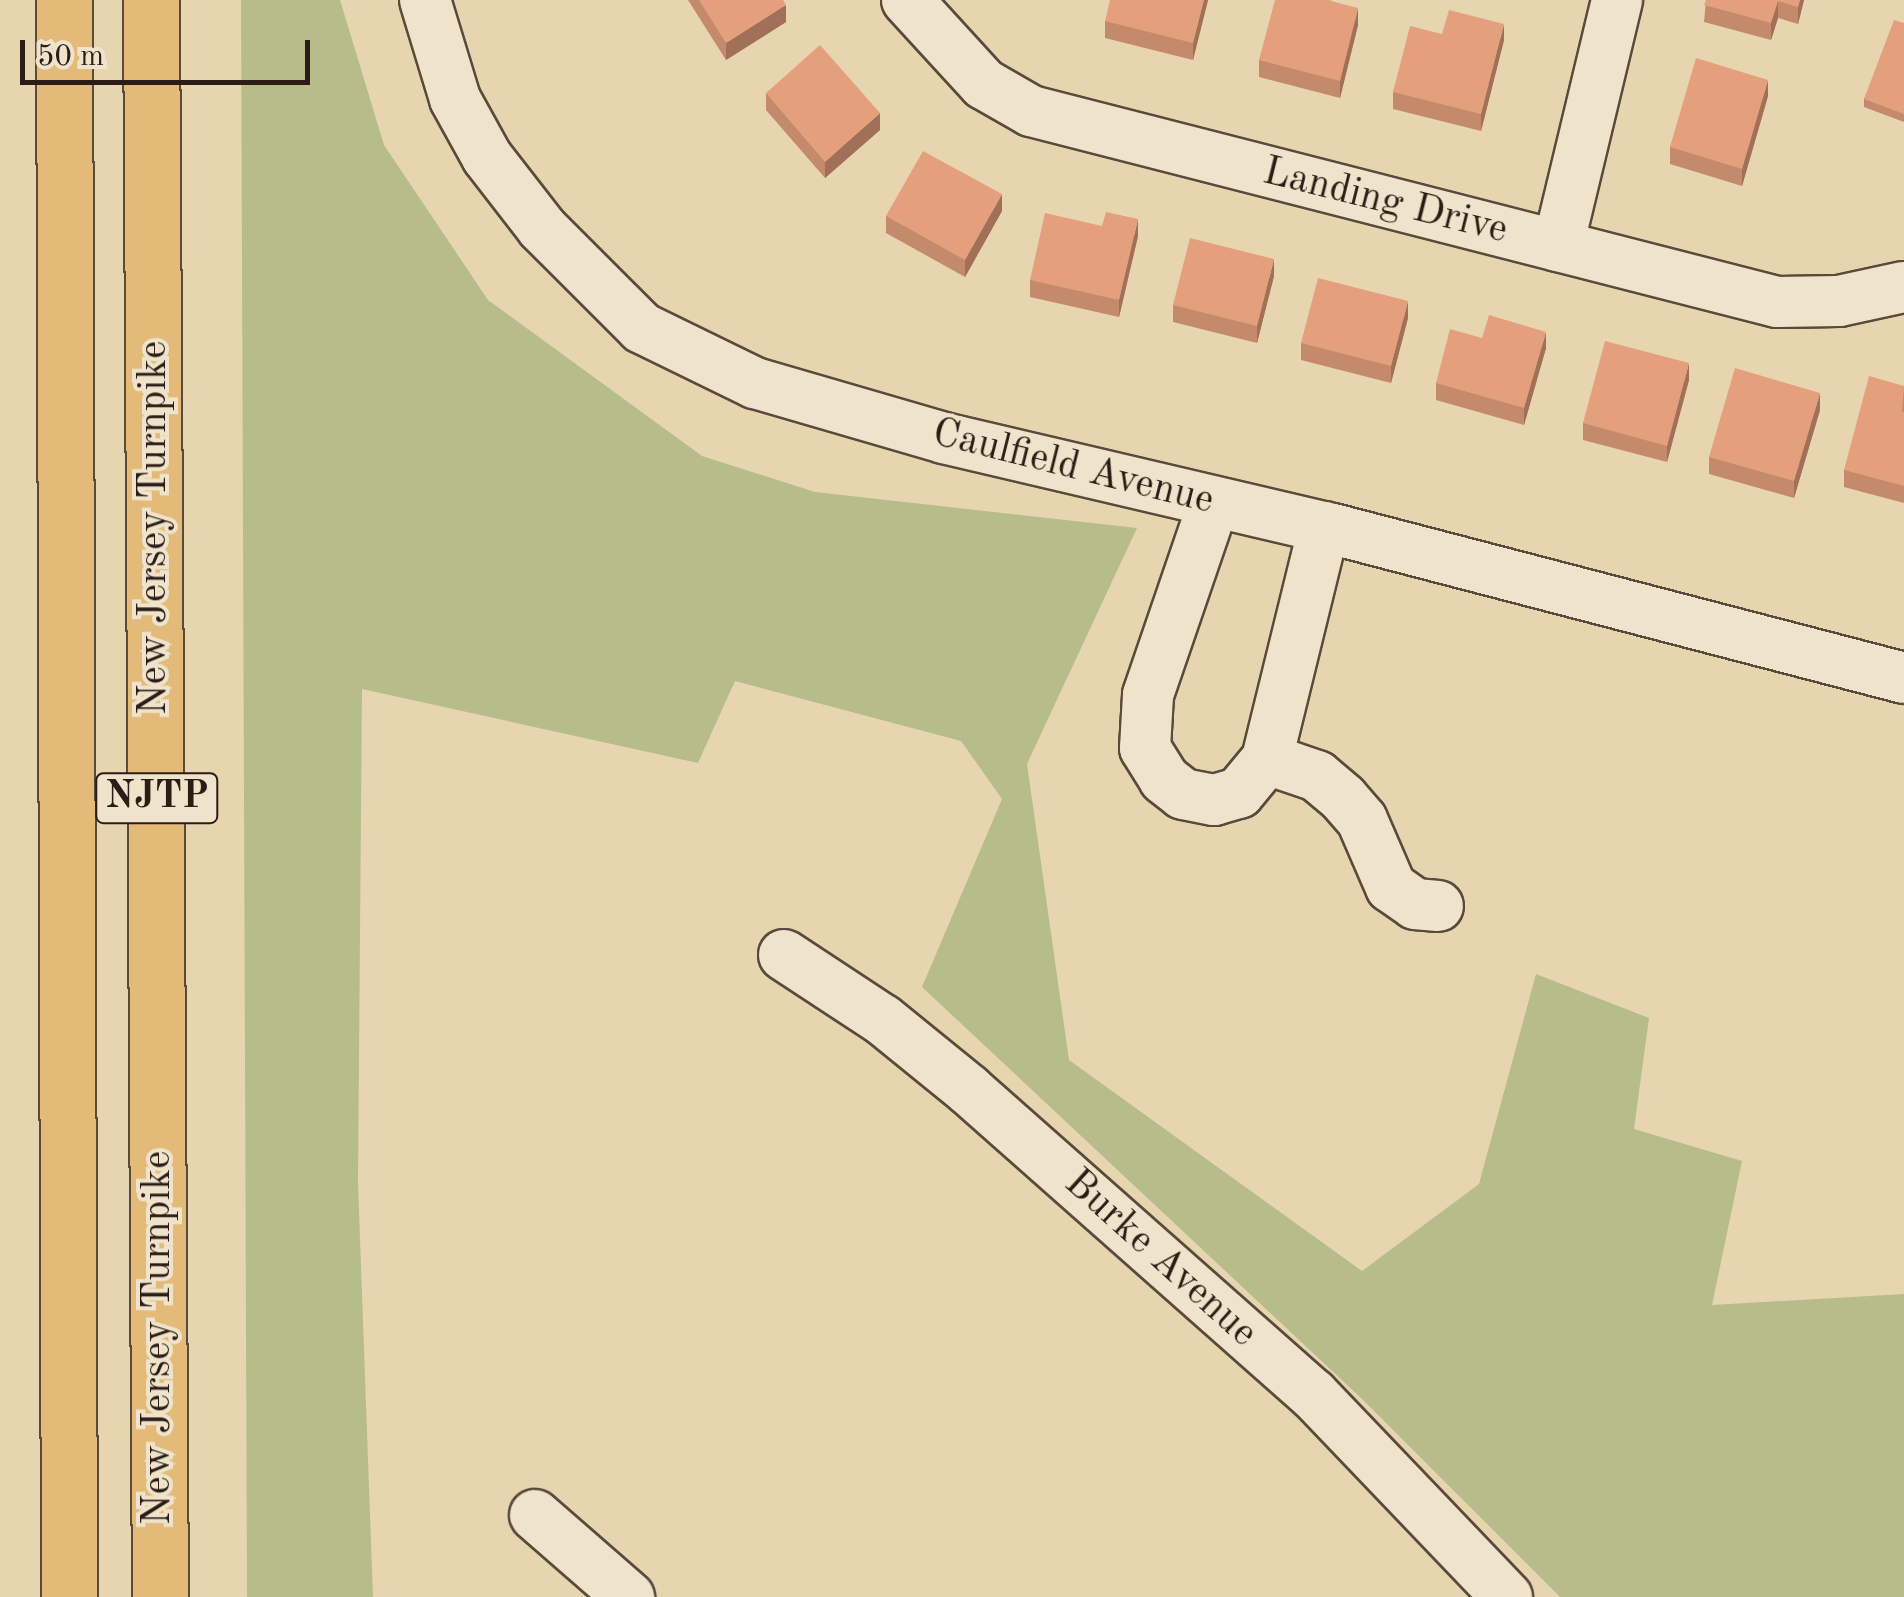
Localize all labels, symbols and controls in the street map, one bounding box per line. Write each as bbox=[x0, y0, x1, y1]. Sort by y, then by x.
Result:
scale bar bbox=[25, 20, 315, 82]
text: 50 m bbox=[37, 42, 104, 72]
street label: Landing Drive bbox=[1258, 148, 1512, 256]
street label: New Jersey Turnpike bbox=[131, 341, 179, 715]
street label: Caulfield Avenue bbox=[927, 410, 1219, 526]
road number: NJTP bbox=[94, 765, 220, 831]
street label: New Jersey Turnpike bbox=[135, 1151, 183, 1525]
street label: Burke Avenue bbox=[1054, 1160, 1266, 1358]

